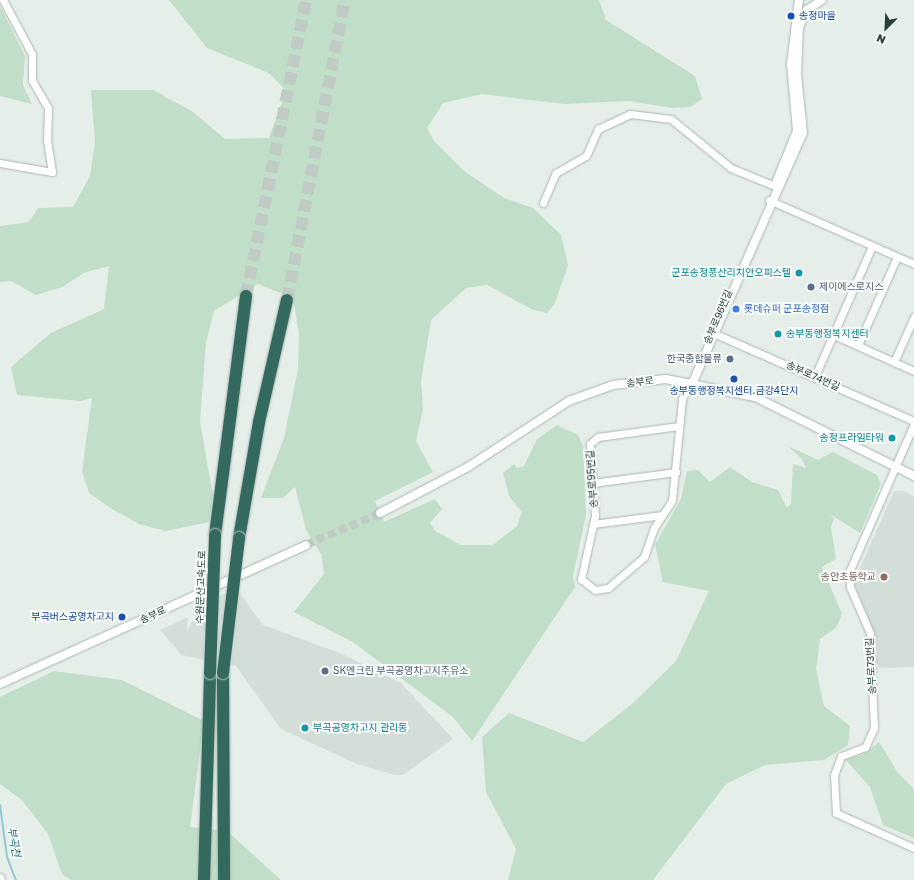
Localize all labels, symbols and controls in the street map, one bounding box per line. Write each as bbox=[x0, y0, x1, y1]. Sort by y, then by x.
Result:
north arrow bbox=[866, 8, 906, 48]
place label: 송정마을 bbox=[799, 10, 836, 22]
marker: 송정마을 bbox=[786, 11, 796, 21]
text: N bbox=[874, 32, 887, 47]
place label: 군포송정풍산리치안오피스텔 bbox=[671, 267, 791, 279]
marker: 군포송정풍산리치안오피스텔 bbox=[794, 268, 804, 278]
place label: 제이에스로지스 bbox=[819, 281, 883, 293]
marker: 제이에스로지스 bbox=[806, 282, 816, 292]
street label: 송부로96번길 bbox=[701, 288, 735, 346]
place label: 롯데슈퍼 군포송정점 bbox=[744, 303, 829, 315]
marker: 롯데슈퍼 군포송정점 bbox=[731, 304, 741, 314]
place label: 송부동행정복지센터 bbox=[786, 328, 869, 340]
marker: 송부동행정복지센터 bbox=[773, 329, 783, 339]
place label: 한국종합물류 bbox=[667, 353, 722, 365]
marker: 한국종합물류 bbox=[725, 354, 735, 364]
street label: 송부로74번길 bbox=[784, 359, 842, 393]
street label: 송부로 bbox=[626, 374, 654, 390]
marker: 송부동행정복지센터.금강4단지 bbox=[729, 374, 739, 384]
place label: 송부동행정복지센터.금강4단지 bbox=[670, 385, 798, 397]
place label: 송정프라임타워 bbox=[820, 432, 884, 444]
marker: 송정프라임타워 bbox=[887, 433, 897, 443]
street label: 송부로95번길 bbox=[584, 450, 600, 508]
street label: 수원문산고속도로 bbox=[194, 550, 208, 624]
place label: 송안초등학교 bbox=[821, 571, 876, 583]
marker: 송안초등학교 bbox=[879, 572, 889, 582]
street label: 송부로 bbox=[138, 604, 168, 626]
place label: 부곡버스공영차고지 bbox=[31, 611, 114, 623]
marker: 부곡버스공영차고지 bbox=[117, 612, 127, 622]
street label: 송부로73번길 bbox=[864, 637, 878, 695]
place label: SK엔크린 부곡공영차고지주유소 bbox=[333, 665, 468, 677]
marker: SK엔크린 부곡공영차고지주유소 bbox=[320, 666, 330, 676]
place label: 부곡공영차고지 관리동 bbox=[313, 722, 407, 734]
marker: 부곡공영차고지 관리동 bbox=[300, 723, 310, 733]
water label: 부곡천 bbox=[5, 826, 23, 858]

